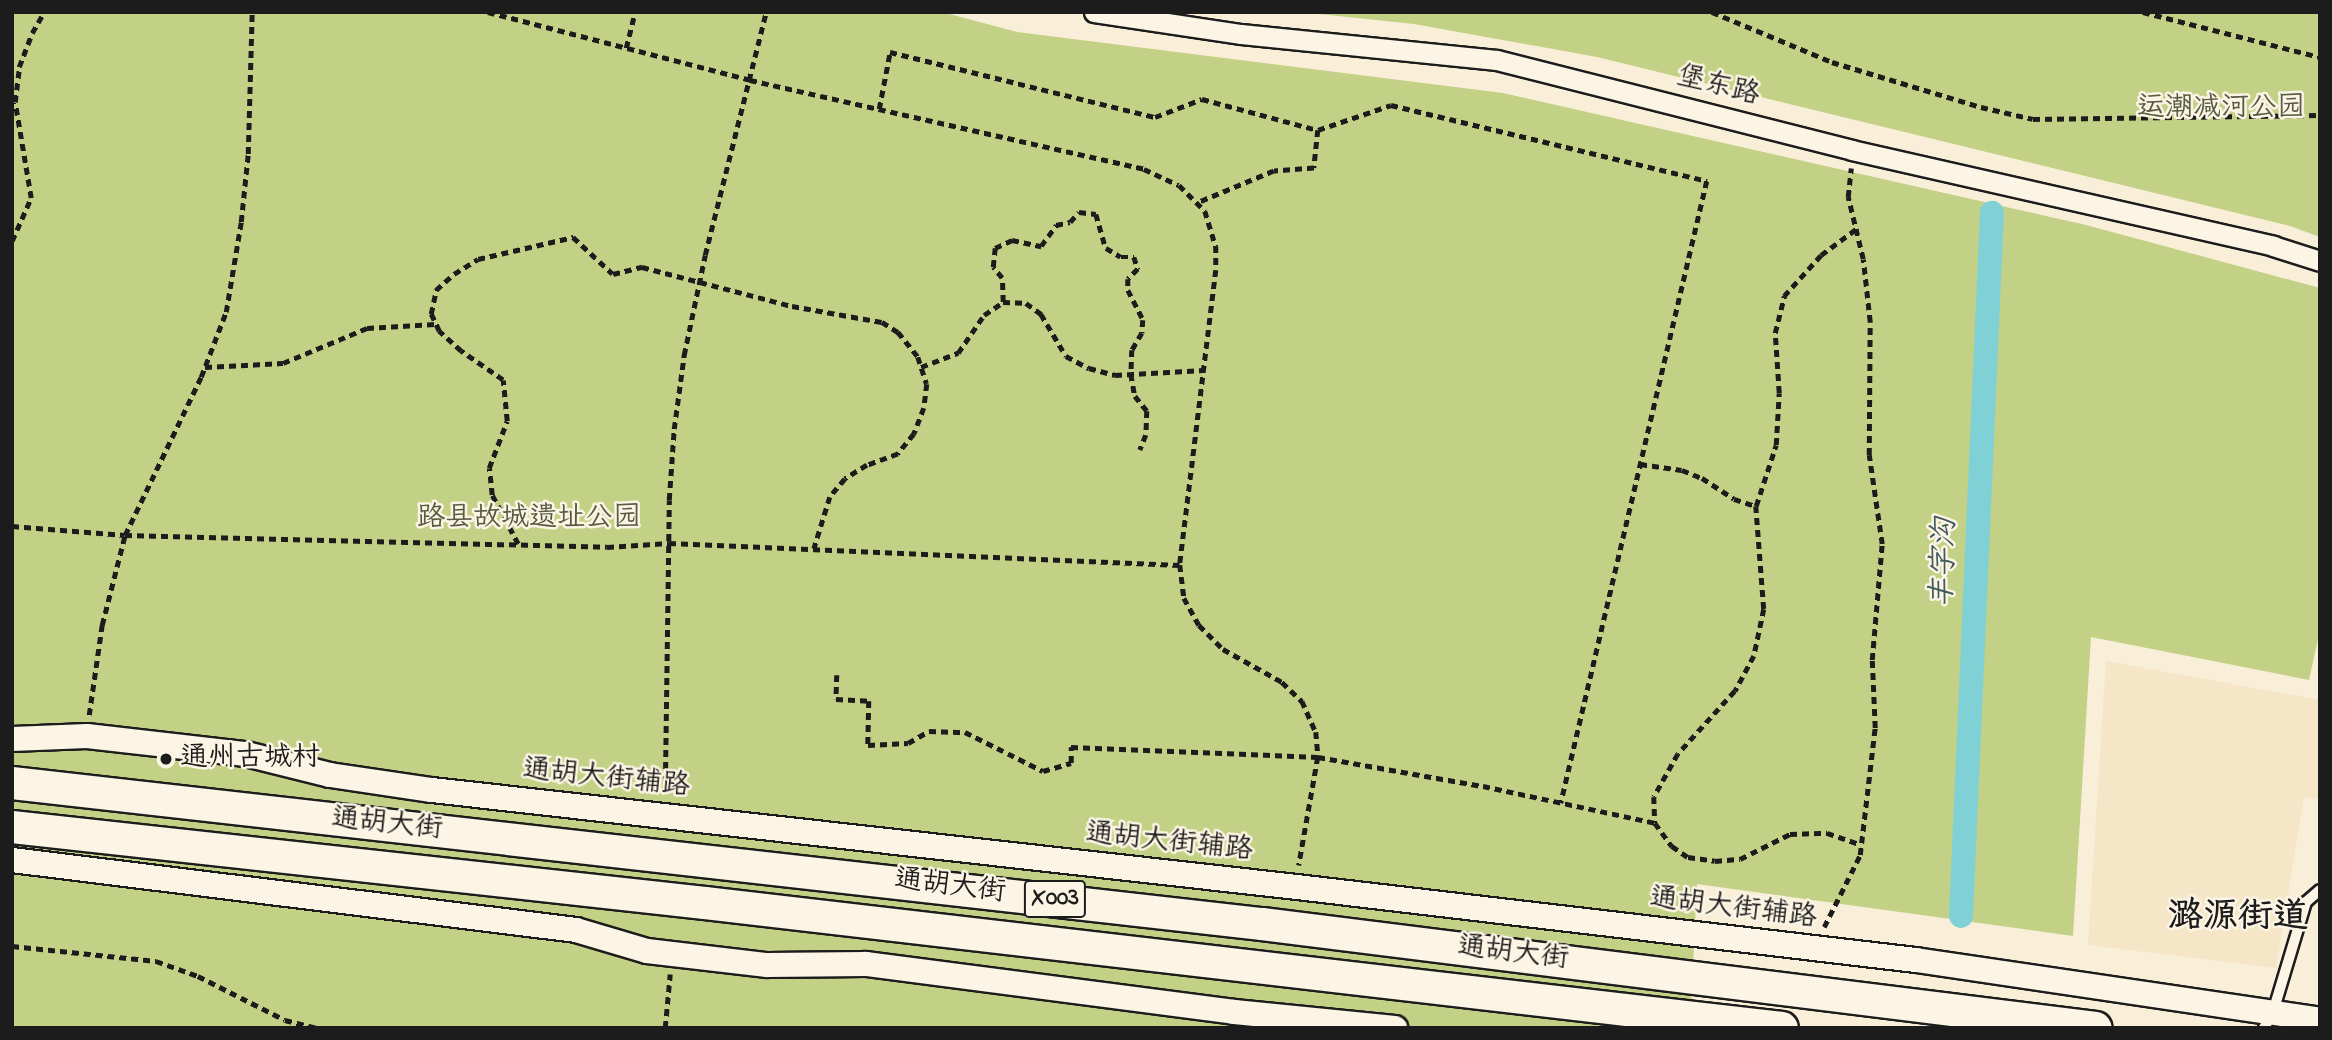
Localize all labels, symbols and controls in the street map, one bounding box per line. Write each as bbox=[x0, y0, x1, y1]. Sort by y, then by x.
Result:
street label: 堡东路 bbox=[1673, 61, 1763, 113]
park label: 运潮减河公园 bbox=[2137, 92, 2305, 126]
park label: 路县故城遗址公园 bbox=[417, 502, 641, 536]
water label: 丰字沟 bbox=[1925, 517, 1965, 609]
place label: 通州古城村 bbox=[180, 742, 320, 776]
marker: 通州古城村 bbox=[158, 751, 174, 767]
street label: 通胡大街辅路 bbox=[521, 754, 691, 804]
street label: 通胡大街 bbox=[330, 802, 444, 848]
street label: 通胡大街辅路 bbox=[1084, 818, 1254, 868]
street label: 通胡大街 bbox=[892, 864, 1008, 910]
road number: X003 bbox=[1024, 876, 1086, 922]
street label: 通胡大街辅路 bbox=[1648, 882, 1818, 936]
district label: 潞源街道 bbox=[2168, 897, 2308, 939]
street label: 通胡大街 bbox=[1455, 931, 1571, 977]

